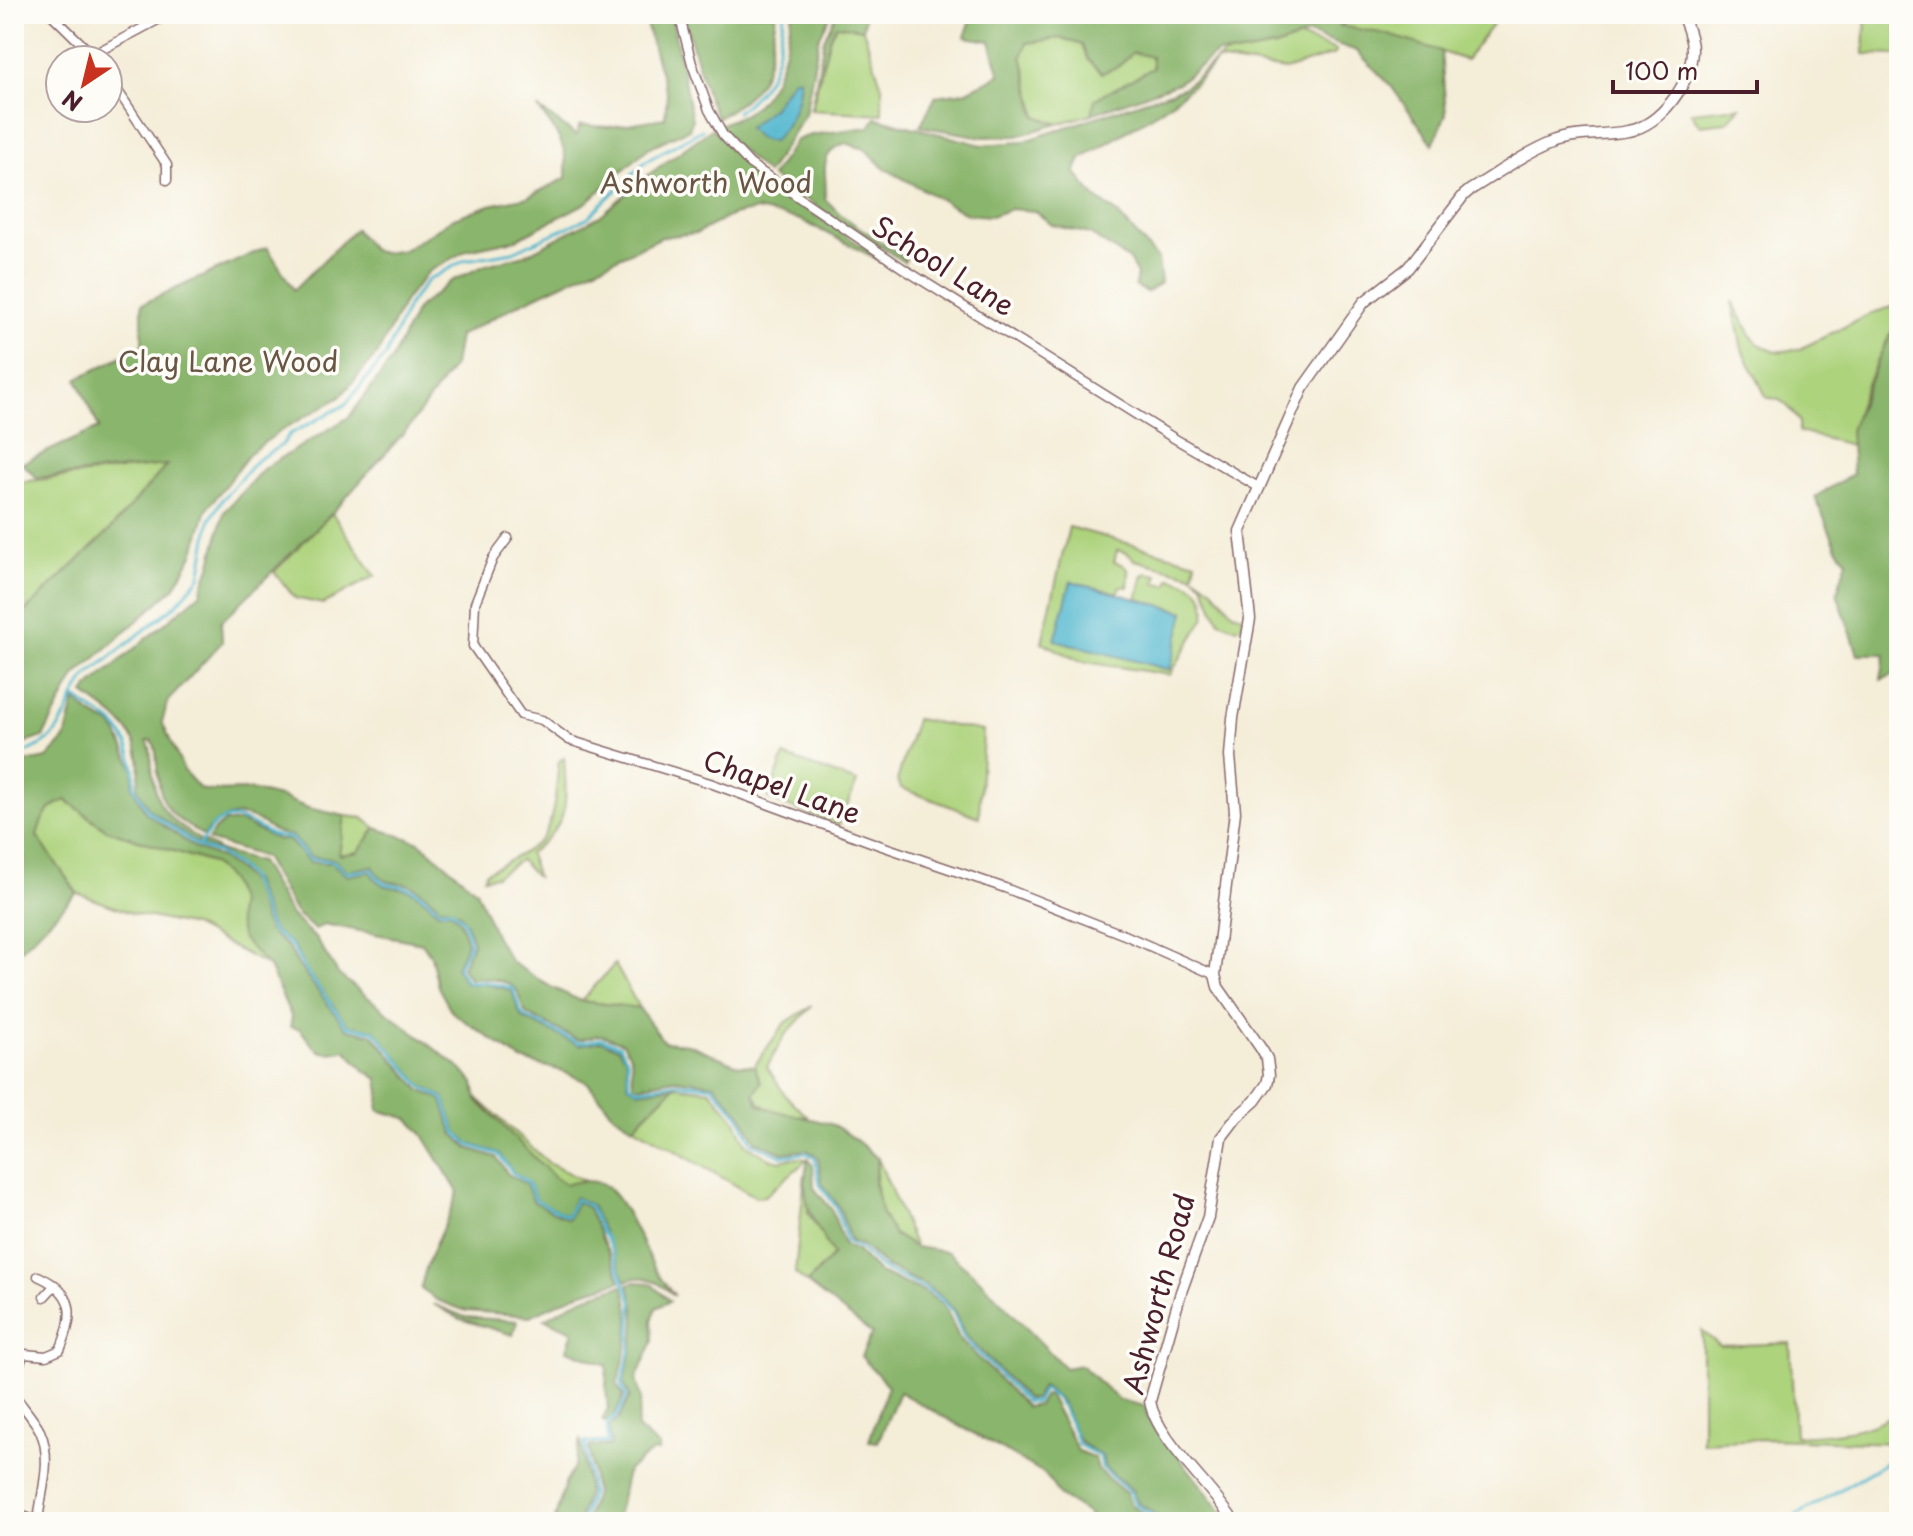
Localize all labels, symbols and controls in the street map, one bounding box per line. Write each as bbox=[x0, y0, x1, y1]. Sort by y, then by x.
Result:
north arrow bbox=[44, 44, 124, 124]
scale bar bbox=[1613, 44, 1757, 94]
text: 100 m bbox=[1625, 52, 1698, 88]
text: N bbox=[55, 83, 88, 120]
park label: Ashworth Wood bbox=[600, 160, 812, 203]
street label: School Lane bbox=[864, 204, 1024, 326]
park label: Clay Lane Wood bbox=[118, 339, 338, 382]
street label: Chapel Lane bbox=[697, 737, 868, 834]
street label: Ashworth Road bbox=[1110, 1189, 1205, 1399]

